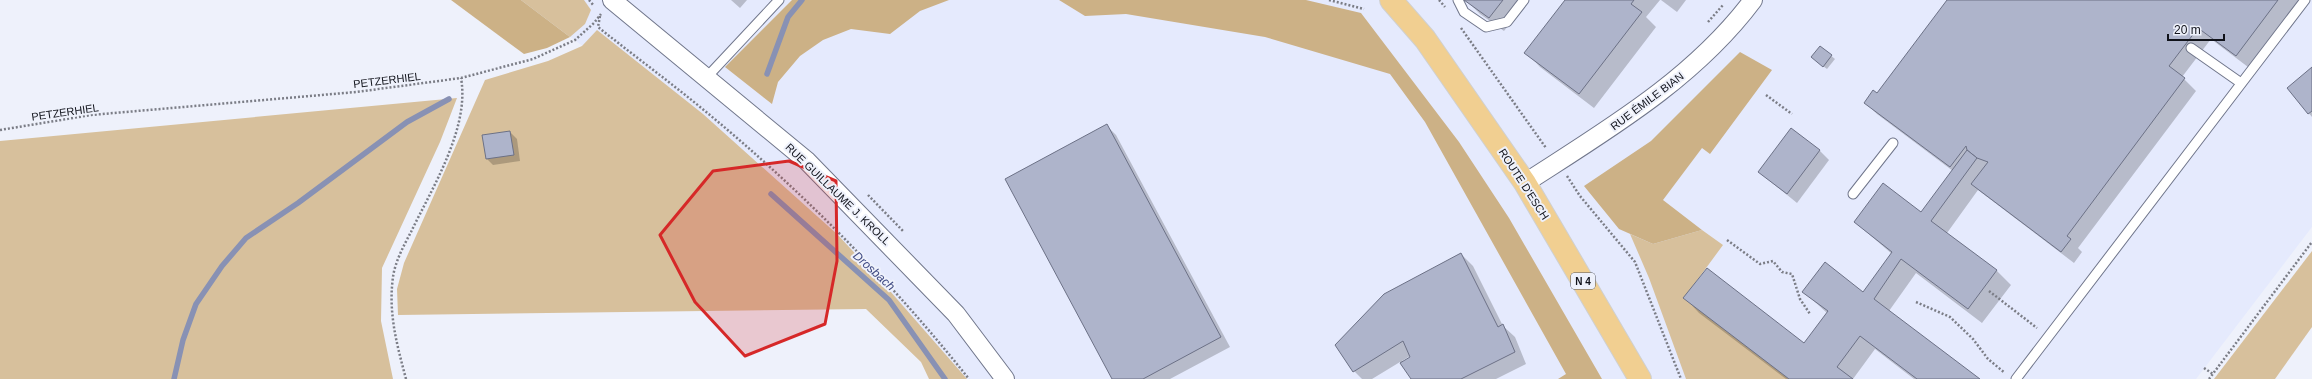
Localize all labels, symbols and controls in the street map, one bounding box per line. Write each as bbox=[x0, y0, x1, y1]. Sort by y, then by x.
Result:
scale bar bbox=[2168, 16, 2224, 42]
text: 20 m bbox=[2174, 23, 2201, 37]
street label: PETZERHIEL bbox=[353, 70, 421, 90]
street label: RUE ÉMILE BIAN bbox=[1608, 70, 1686, 132]
street label: PETZERHIEL bbox=[31, 101, 99, 123]
street label: RUE GUILLAUME J. KROLL bbox=[783, 141, 893, 247]
street label: ROUTE D'ESCH bbox=[1497, 146, 1551, 222]
water label: Drosbach bbox=[850, 249, 898, 294]
road number: N 4 bbox=[1571, 273, 1595, 289]

